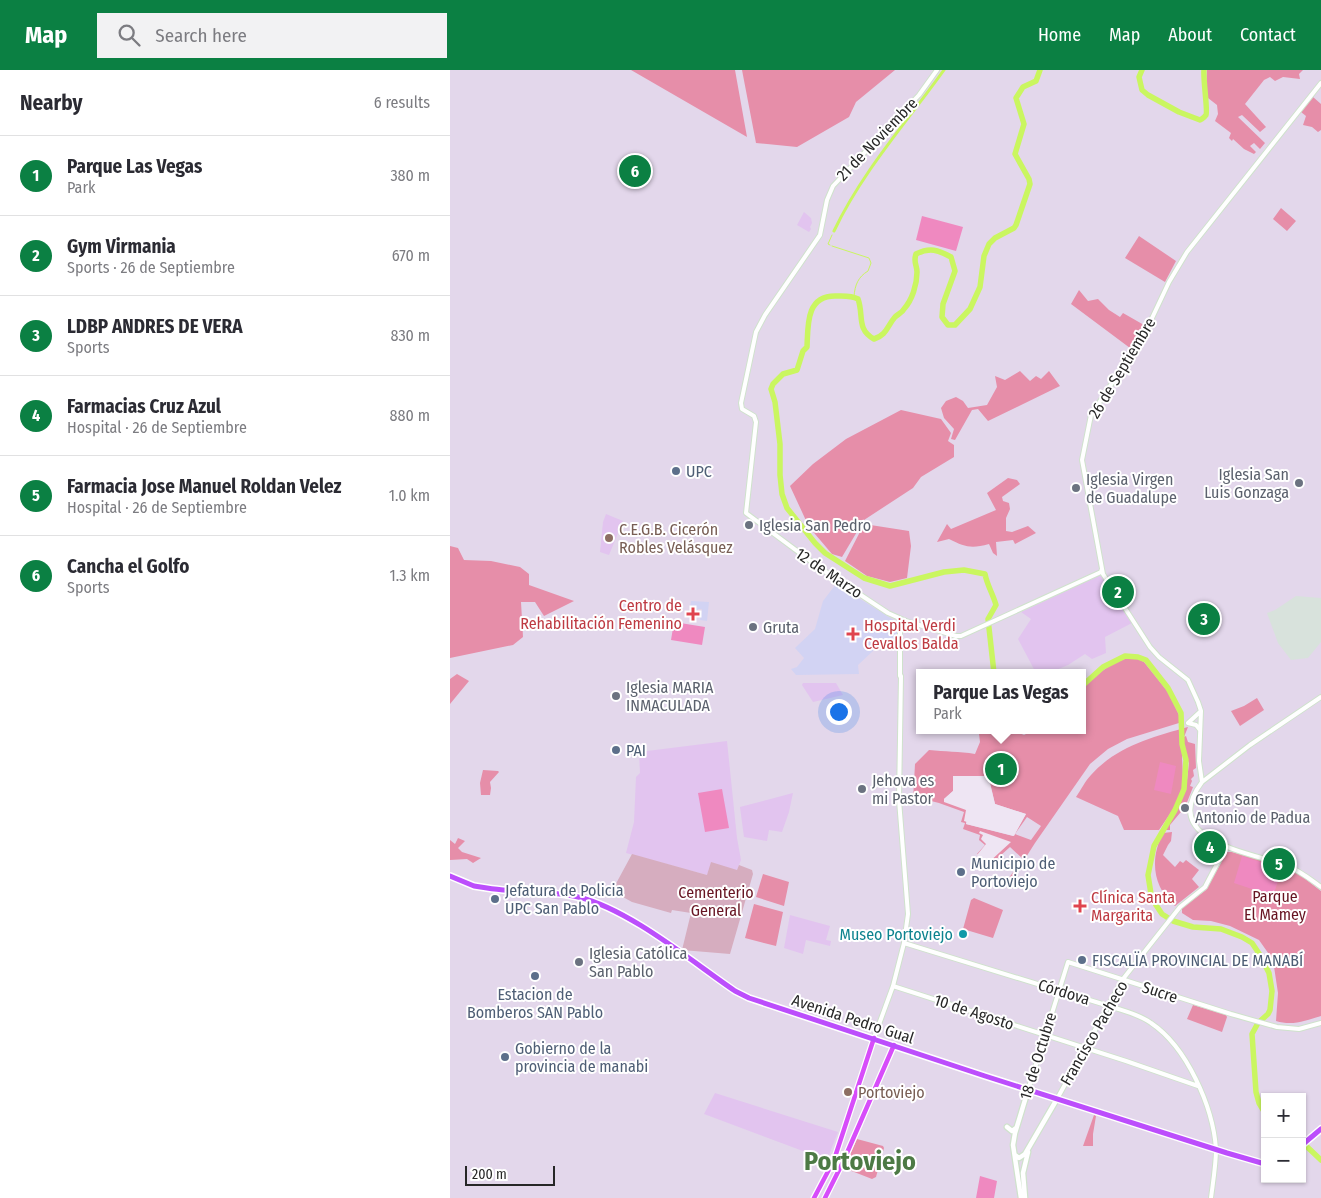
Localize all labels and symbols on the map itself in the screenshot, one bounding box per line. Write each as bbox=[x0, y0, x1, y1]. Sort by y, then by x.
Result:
street label: 21 de Noviembre bbox=[833, 94, 921, 184]
pin: 6 bbox=[619, 152, 651, 190]
street label: 26 de Septiembre bbox=[1084, 314, 1160, 422]
place label: UPC bbox=[686, 462, 712, 481]
marker: UPC bbox=[670, 465, 682, 477]
place label: Iglesia San Luis Gonzaga bbox=[1204, 465, 1289, 502]
place label: Iglesia Virgen de Guadalupe bbox=[1086, 470, 1177, 507]
marker: Iglesia San Luis Gonzaga bbox=[1293, 477, 1305, 489]
marker: Iglesia Virgen de Guadalupe bbox=[1070, 482, 1082, 494]
place label: Iglesia San Pedro bbox=[759, 516, 871, 535]
marker: Iglesia San Pedro bbox=[743, 519, 755, 531]
place label: C.E.G.B. Cicerón Robles Velásquez bbox=[619, 520, 732, 557]
marker: C.E.G.B. Cicerón Robles Velásquez bbox=[603, 532, 615, 544]
street label: 12 de Marzo bbox=[792, 544, 866, 602]
pin: 2 bbox=[1102, 573, 1134, 611]
place label: Centro de Rehabilitación Femenino bbox=[520, 596, 682, 633]
pin: 3 bbox=[1188, 600, 1220, 638]
marker: Centro de Rehabilitación Femenino bbox=[686, 607, 700, 621]
place label: Hospital Verdi Cevallos Balda bbox=[864, 616, 959, 653]
place label: Gruta bbox=[763, 618, 799, 637]
marker: Gruta bbox=[747, 621, 759, 633]
marker: Hospital Verdi Cevallos Balda bbox=[846, 627, 860, 641]
place label: Iglesia MARIA INMACULADA bbox=[626, 678, 714, 715]
marker: Iglesia MARIA INMACULADA bbox=[610, 690, 622, 702]
your location bbox=[826, 699, 852, 725]
place label: PAI bbox=[626, 741, 646, 760]
marker: PAI bbox=[610, 744, 622, 756]
pin: 1 bbox=[985, 750, 1017, 788]
place label: Jehova es mi Pastor bbox=[872, 771, 934, 808]
marker: Jehova es mi Pastor bbox=[856, 783, 868, 795]
place label: Gruta San Antonio de Padua bbox=[1195, 790, 1310, 827]
marker: Gruta San Antonio de Padua bbox=[1179, 802, 1191, 814]
pin: 4 bbox=[1194, 828, 1226, 866]
pin: 5 bbox=[1263, 845, 1295, 883]
place label: Municipio de Portoviejo bbox=[971, 854, 1055, 891]
marker: Municipio de Portoviejo bbox=[955, 866, 967, 878]
place label: Jefatura de Policia UPC San Pablo bbox=[505, 881, 624, 918]
park label: Cementerio General bbox=[678, 883, 754, 920]
park label: Parque El Mamey bbox=[1244, 887, 1307, 924]
place label: Clínica Santa Margarita bbox=[1091, 888, 1175, 925]
marker: Jefatura de Policia UPC San Pablo bbox=[489, 893, 501, 905]
marker: Clínica Santa Margarita bbox=[1073, 899, 1087, 913]
place label: Museo Portoviejo bbox=[840, 925, 953, 944]
marker: Museo Portoviejo bbox=[957, 928, 969, 940]
place label: Iglesia Católica San Pablo bbox=[589, 944, 687, 981]
place label: FISCALÏA PROVINCIAL DE MANABÍ bbox=[1092, 951, 1303, 970]
marker: FISCALÏA PROVINCIAL DE MANABÍ bbox=[1076, 954, 1088, 966]
marker: Iglesia Católica San Pablo bbox=[573, 956, 585, 968]
marker: Estacion de Bomberos SAN Pablo bbox=[529, 970, 541, 982]
street label: Córdova bbox=[1036, 975, 1092, 1009]
street label: Francisco Pacheco bbox=[1056, 977, 1132, 1089]
street label: Sucre bbox=[1140, 977, 1180, 1007]
place label: Estacion de Bomberos SAN Pablo bbox=[467, 985, 603, 1022]
street label: Avenida Pedro Gual bbox=[790, 990, 916, 1048]
street label: 10 de Agosto bbox=[932, 990, 1016, 1034]
street label: 18 de Octubre bbox=[1016, 1010, 1060, 1102]
place label: Gobierno de la provincia de manabi bbox=[515, 1039, 648, 1076]
marker: Gobierno de la provincia de manabi bbox=[499, 1051, 511, 1063]
place label: Portoviejo bbox=[858, 1083, 925, 1102]
marker: Portoviejo bbox=[842, 1086, 854, 1098]
district label: Portoviejo bbox=[804, 1146, 916, 1177]
scale bar bbox=[465, 1163, 555, 1186]

